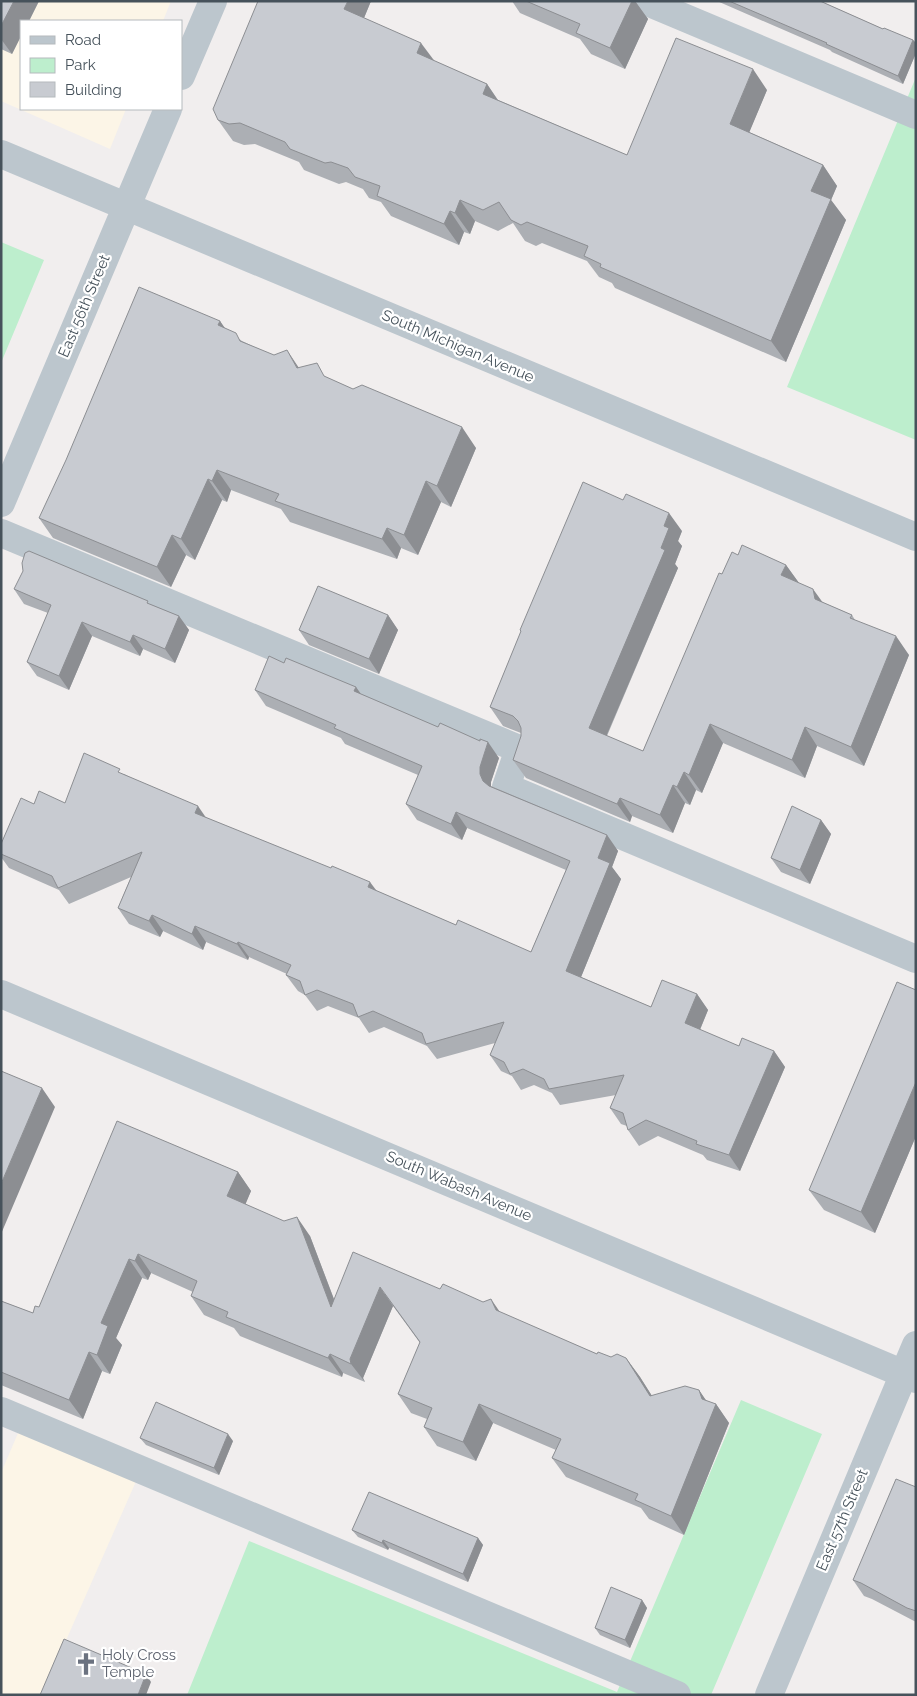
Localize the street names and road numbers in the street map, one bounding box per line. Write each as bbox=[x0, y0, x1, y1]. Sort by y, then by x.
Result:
street label: East 56th Street bbox=[54, 252, 114, 360]
street label: South Michigan Avenue bbox=[379, 306, 537, 386]
street label: South Wabash Avenue bbox=[383, 1147, 535, 1225]
street label: East 57th Street bbox=[812, 1466, 872, 1574]

